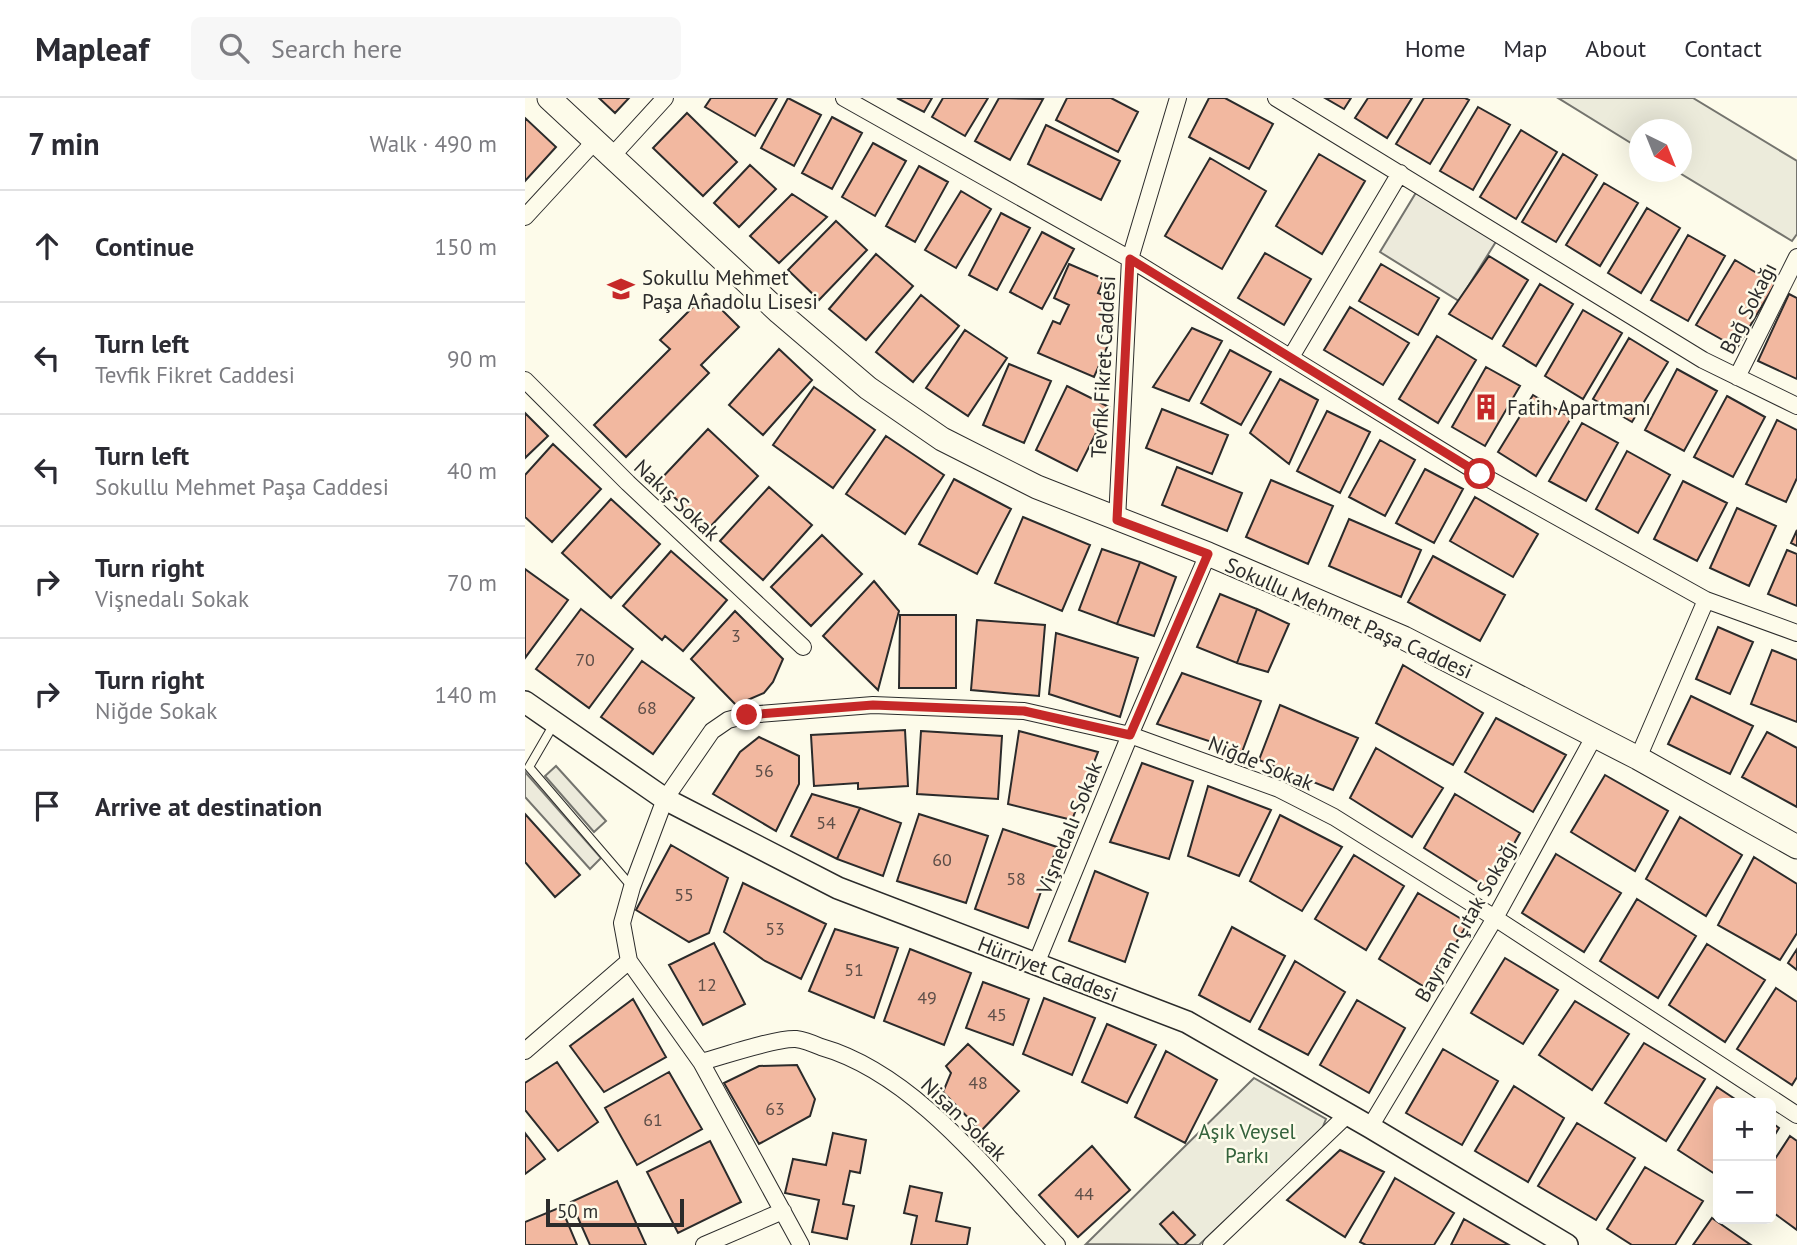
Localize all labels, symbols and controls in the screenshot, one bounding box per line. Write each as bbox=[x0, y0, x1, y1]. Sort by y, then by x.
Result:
search box bbox=[191, 17, 681, 80]
text: Mapleaf bbox=[35, 27, 149, 70]
icon: search bbox=[215, 29, 253, 67]
text: Search here bbox=[271, 32, 402, 65]
text: Home bbox=[1405, 33, 1465, 64]
text: Map bbox=[1503, 33, 1547, 64]
text: About bbox=[1585, 33, 1646, 64]
text: Contact bbox=[1684, 33, 1762, 64]
north arrow bbox=[1629, 119, 1692, 182]
text: 7 min bbox=[28, 124, 100, 163]
text: Walk · 490 m bbox=[370, 129, 497, 158]
icon: ahead bbox=[28, 227, 66, 265]
text: Continue bbox=[95, 230, 194, 263]
text: 150 m bbox=[435, 232, 497, 261]
street label: Bağ Sokağı bbox=[1713, 258, 1783, 358]
place label: Sokullu Mehmet Paşa Anadolu Lisesi bbox=[642, 264, 818, 315]
school or university icon: Sokullu Mehmet Paşa Anadolu Lisesi bbox=[606, 274, 636, 304]
street label: Tevfik Fikret Caddesi bbox=[1085, 275, 1121, 459]
text: Turn left bbox=[95, 327, 189, 360]
icon: left bbox=[28, 339, 66, 377]
text: 90 m bbox=[447, 344, 497, 373]
text: Tevfik Fikret Caddesi bbox=[95, 360, 295, 389]
building icon: Fatih Apartmanı bbox=[1471, 392, 1501, 422]
place label: Fatih Apartmanı bbox=[1507, 394, 1651, 421]
text: Turn left bbox=[95, 439, 189, 472]
icon: left bbox=[28, 451, 66, 489]
street label: Nakış Sokak bbox=[628, 453, 726, 547]
text: 40 m bbox=[447, 456, 497, 485]
route start bbox=[1464, 458, 1495, 489]
text: Sokullu Mehmet Paşa Caddesi bbox=[95, 472, 389, 501]
text: Turn right bbox=[95, 551, 204, 584]
street label: Sokullu Mehmet Paşa Caddesi bbox=[1221, 551, 1477, 685]
icon: right bbox=[28, 563, 66, 601]
text: 70 m bbox=[447, 568, 497, 597]
text: Vişnedalı Sokak bbox=[95, 584, 249, 613]
house number: 3 bbox=[731, 624, 741, 647]
house number: 70 bbox=[575, 648, 595, 671]
text: Turn right bbox=[95, 663, 204, 696]
icon: right bbox=[28, 675, 66, 713]
text: 140 m bbox=[435, 680, 497, 709]
text: Niğde Sokak bbox=[95, 696, 217, 725]
house number: 68 bbox=[637, 696, 657, 719]
route end bbox=[731, 699, 762, 730]
street label: Niğde Sokak bbox=[1204, 730, 1318, 796]
street label: Vişnedalı Sokak bbox=[1030, 758, 1108, 899]
house number: 56 bbox=[754, 759, 774, 782]
icon: arrive bbox=[28, 787, 66, 825]
text: Arrive at destination bbox=[95, 790, 322, 823]
house number: 54 bbox=[816, 811, 836, 834]
street label: Bayram Çıtak Sokağı bbox=[1409, 835, 1523, 1007]
house number: 60 bbox=[932, 848, 952, 871]
house number: 58 bbox=[1006, 867, 1026, 890]
house number: 55 bbox=[674, 883, 694, 906]
house number: 53 bbox=[765, 917, 785, 940]
street label: Hürriyet Caddesi bbox=[974, 930, 1122, 1008]
house number: 51 bbox=[844, 958, 864, 981]
house number: 12 bbox=[697, 973, 717, 996]
house number: 49 bbox=[917, 986, 937, 1009]
house number: 45 bbox=[987, 1003, 1007, 1026]
street label: Nisan Sokak bbox=[915, 1071, 1013, 1167]
house number: 48 bbox=[968, 1071, 988, 1094]
house number: 63 bbox=[765, 1097, 785, 1120]
map controls bbox=[1713, 1098, 1776, 1224]
button: + bbox=[1713, 1098, 1776, 1161]
house number: 61 bbox=[643, 1108, 663, 1131]
park label: Aşık Veysel Parkı bbox=[1198, 1118, 1296, 1169]
button: − bbox=[1713, 1161, 1776, 1224]
house number: 44 bbox=[1074, 1182, 1094, 1205]
scale bar bbox=[546, 1196, 684, 1228]
text: 50 m bbox=[557, 1199, 598, 1223]

